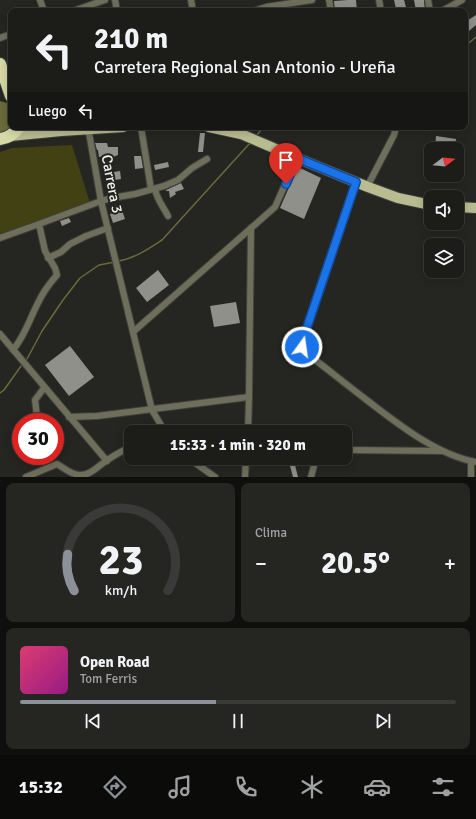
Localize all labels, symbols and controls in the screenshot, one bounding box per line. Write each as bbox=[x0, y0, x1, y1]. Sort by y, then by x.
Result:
text: 210 m bbox=[94, 22, 168, 56]
icon: left bbox=[28, 24, 80, 76]
text: Carretera Regional San Antonio - Ureña bbox=[94, 56, 396, 78]
icon: left bbox=[75, 100, 97, 122]
text: Luego bbox=[28, 102, 67, 120]
north arrow bbox=[424, 142, 464, 182]
map controls bbox=[424, 142, 464, 278]
pin bbox=[269, 143, 303, 184]
icon: arrive bbox=[275, 149, 297, 171]
street label: Carrera 3 bbox=[98, 153, 126, 215]
button: sound bbox=[424, 190, 464, 230]
button: layers bbox=[424, 238, 464, 278]
position arrow bbox=[281, 326, 323, 368]
speed limit sign: 30 bbox=[12, 413, 64, 465]
text: 15:33 · 1 min · 320 m bbox=[170, 436, 306, 454]
text: Clima bbox=[255, 525, 287, 541]
text: 23 bbox=[98, 534, 143, 585]
text: 20.5° bbox=[321, 545, 390, 582]
text: − bbox=[255, 550, 267, 577]
text: + bbox=[444, 550, 456, 577]
text: km/h bbox=[104, 581, 137, 598]
text: Open Road bbox=[80, 653, 150, 671]
text: Tom Ferris bbox=[80, 671, 137, 687]
icon: previous bbox=[82, 710, 104, 732]
icon: pause bbox=[227, 710, 249, 732]
icon: next bbox=[372, 710, 394, 732]
icon: directions bbox=[101, 773, 129, 801]
icon: music bbox=[166, 773, 194, 801]
icon: phone bbox=[232, 773, 260, 801]
icon: climate bbox=[298, 773, 326, 801]
icon: car bbox=[363, 773, 391, 801]
icon: filters bbox=[429, 773, 457, 801]
text: 15:32 bbox=[19, 776, 63, 798]

